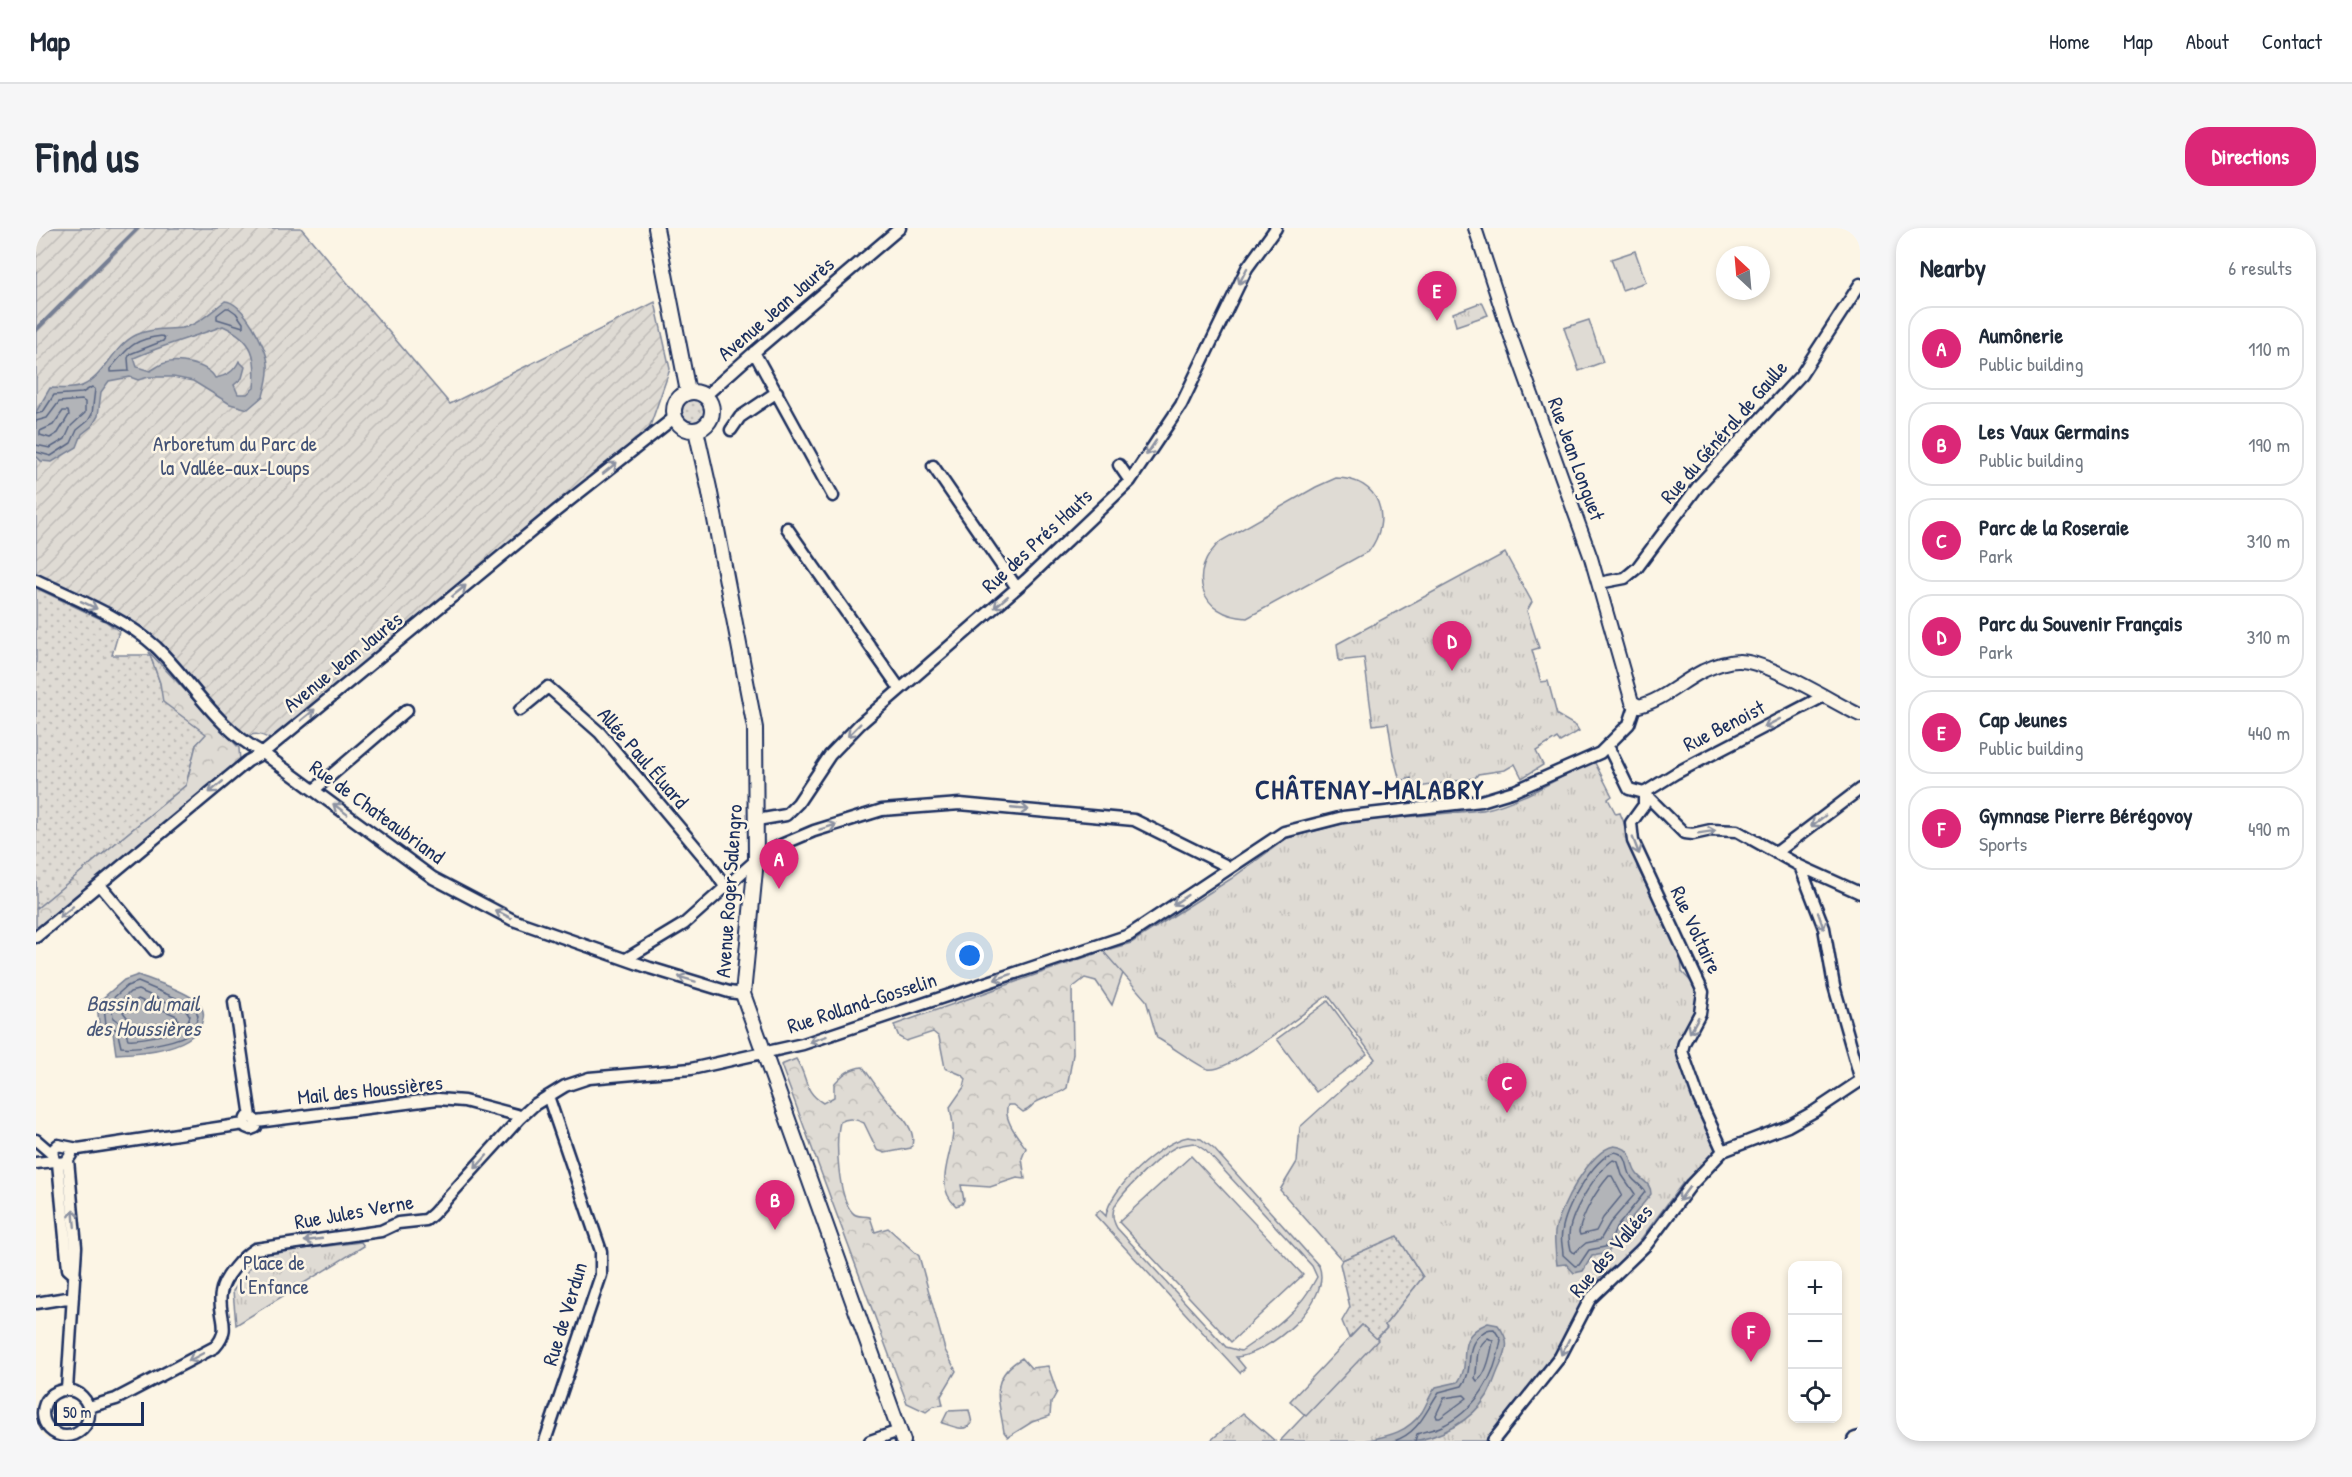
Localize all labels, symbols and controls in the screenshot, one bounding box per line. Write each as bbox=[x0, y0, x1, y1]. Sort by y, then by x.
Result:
text: Map bbox=[30, 22, 70, 60]
text: Home bbox=[2049, 27, 2090, 56]
text: Map bbox=[2123, 27, 2153, 56]
text: About bbox=[2186, 27, 2229, 56]
text: Contact bbox=[2262, 27, 2322, 56]
button: Directions bbox=[2185, 127, 2316, 186]
text: Find us bbox=[36, 128, 139, 185]
north arrow bbox=[1716, 246, 1770, 300]
street label: Avenue Jean Jaurès bbox=[711, 250, 840, 367]
text: Nearby bbox=[1920, 250, 1986, 285]
text: 6 results bbox=[2228, 254, 2292, 281]
one-way arrow bbox=[1237, 267, 1248, 285]
pin: E bbox=[1418, 272, 1456, 321]
text: Aumônerie bbox=[1979, 320, 2063, 350]
text: A bbox=[1937, 335, 1946, 362]
text: 110 m bbox=[2248, 335, 2290, 362]
text: Public building bbox=[1979, 350, 2083, 377]
street label: Rue du Général de Gaulle bbox=[1653, 354, 1794, 510]
street label: Rue Jean Longuet bbox=[1541, 393, 1612, 525]
text: Les Vaux Germains bbox=[1979, 416, 2129, 446]
park label: Arboretum du Parc de la Vallée-aux-Loups bbox=[153, 429, 317, 482]
text: B bbox=[1936, 431, 1947, 458]
text: 190 m bbox=[2248, 431, 2290, 458]
one-way arrow bbox=[1145, 439, 1157, 456]
text: Public building bbox=[1979, 446, 2083, 473]
one-way arrow bbox=[602, 462, 618, 475]
street label: Rue des Prés Hauts bbox=[975, 482, 1098, 600]
text: Parc de la Roseraie bbox=[1979, 512, 2129, 542]
text: C bbox=[1936, 527, 1947, 554]
text: 310 m bbox=[2247, 527, 2290, 554]
text: Park bbox=[1979, 542, 2012, 569]
one-way arrow bbox=[450, 585, 466, 598]
one-way arrow bbox=[994, 595, 1009, 609]
one-way arrow bbox=[80, 601, 98, 612]
street label: Avenue Jean Jaurès bbox=[277, 604, 408, 719]
text: Parc du Souvenir Français bbox=[1979, 608, 2182, 638]
pin: D bbox=[1432, 622, 1472, 671]
text: D bbox=[1937, 623, 1946, 650]
text: 310 m bbox=[2247, 623, 2290, 650]
text: Park bbox=[1979, 638, 2012, 665]
street label: Rue Benoist bbox=[1678, 692, 1770, 758]
street label: Allée Paul Éluard bbox=[591, 701, 696, 815]
text: Cap Jeunes bbox=[1979, 704, 2067, 734]
one-way arrow bbox=[300, 709, 316, 722]
one-way arrow bbox=[1764, 718, 1782, 729]
text: E bbox=[1937, 719, 1946, 746]
text: 440 m bbox=[2248, 719, 2290, 746]
one-way arrow bbox=[847, 723, 862, 738]
text: Public building bbox=[1979, 734, 2083, 761]
street label: Rue de Chateaubriand bbox=[304, 753, 451, 871]
district label: CHÂTENAY-MALABRY bbox=[1255, 771, 1485, 807]
one-way arrow bbox=[208, 781, 224, 794]
text: Gymnase Pierre Bérégovoy bbox=[1979, 800, 2192, 830]
one-way arrow bbox=[332, 803, 348, 815]
street label: Avenue Roger Salengro bbox=[708, 803, 749, 979]
one-way arrow bbox=[1010, 804, 1030, 815]
one-way arrow bbox=[1810, 814, 1826, 827]
text: F bbox=[1938, 815, 1945, 842]
text: 490 m bbox=[2248, 815, 2290, 842]
one-way arrow bbox=[818, 821, 837, 832]
one-way arrow bbox=[1697, 826, 1716, 837]
text: Sports bbox=[1979, 830, 2027, 857]
one-way arrow bbox=[1631, 837, 1642, 855]
pin: A bbox=[760, 840, 798, 889]
street label: Rue Voltaire bbox=[1664, 881, 1729, 978]
one-way arrow bbox=[1173, 894, 1189, 906]
one-way arrow bbox=[59, 905, 74, 919]
one-way arrow bbox=[494, 908, 512, 920]
one-way arrow bbox=[1816, 911, 1827, 930]
your location bbox=[955, 941, 984, 970]
street label: Rue Rolland-Gosselin bbox=[783, 965, 940, 1040]
one-way arrow bbox=[678, 973, 697, 984]
one-way arrow bbox=[994, 973, 1013, 984]
water label: Bassin du mail des Houssières bbox=[85, 988, 203, 1043]
one-way arrow bbox=[1688, 1016, 1700, 1033]
one-way arrow bbox=[809, 1034, 828, 1045]
pin: C bbox=[1488, 1064, 1526, 1113]
street label: Mail des Houssières bbox=[296, 1067, 444, 1112]
one-way arrow bbox=[474, 1154, 488, 1169]
pin: B bbox=[756, 1180, 794, 1230]
one-way arrow bbox=[1678, 1186, 1690, 1202]
street label: Rue Jules Verne bbox=[292, 1187, 416, 1236]
street label: Rue des Vallées bbox=[1562, 1198, 1659, 1303]
one-way arrow bbox=[68, 1208, 79, 1228]
one-way arrow bbox=[304, 1235, 324, 1246]
park label: Place de l'Enfance bbox=[239, 1248, 309, 1301]
street label: Rue de Verdun bbox=[535, 1259, 594, 1369]
map controls bbox=[1788, 1261, 1842, 1423]
button: + bbox=[1788, 1261, 1842, 1315]
pin: F bbox=[1732, 1312, 1770, 1362]
button: − bbox=[1788, 1315, 1842, 1369]
one-way arrow bbox=[1559, 1337, 1570, 1355]
one-way arrow bbox=[188, 1351, 206, 1363]
button: locate bbox=[1788, 1369, 1842, 1423]
scale bar bbox=[54, 1399, 144, 1426]
text: 50 m bbox=[63, 1401, 92, 1423]

